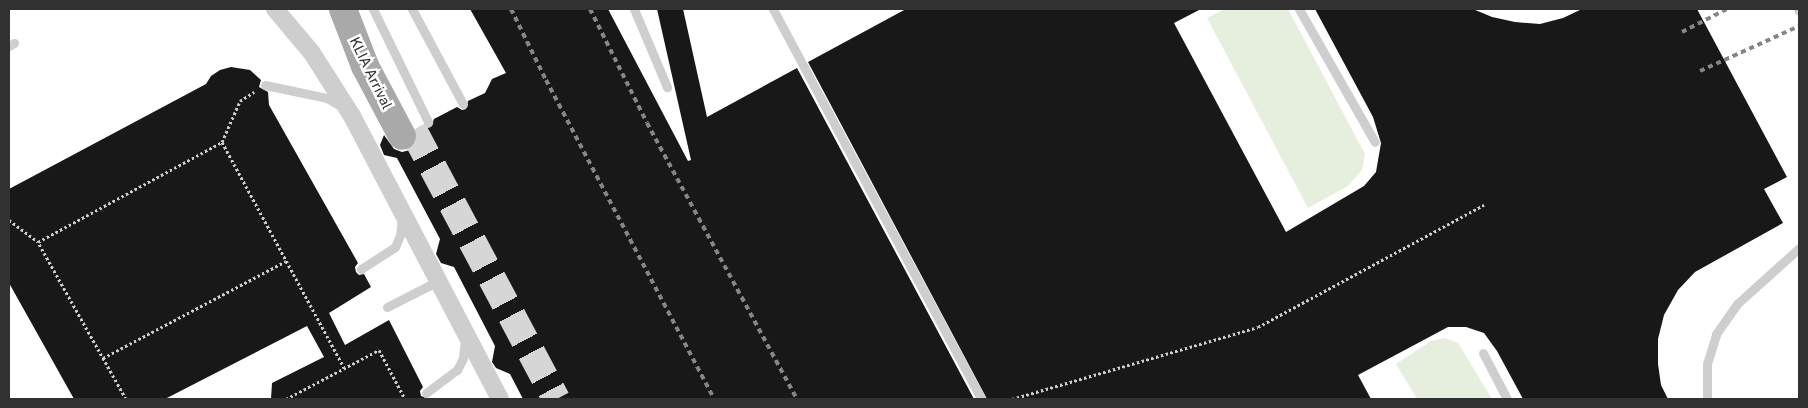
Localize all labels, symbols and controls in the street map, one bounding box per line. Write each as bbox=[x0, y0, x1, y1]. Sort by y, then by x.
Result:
street label: KLIA Arrival bbox=[346, 34, 396, 112]

